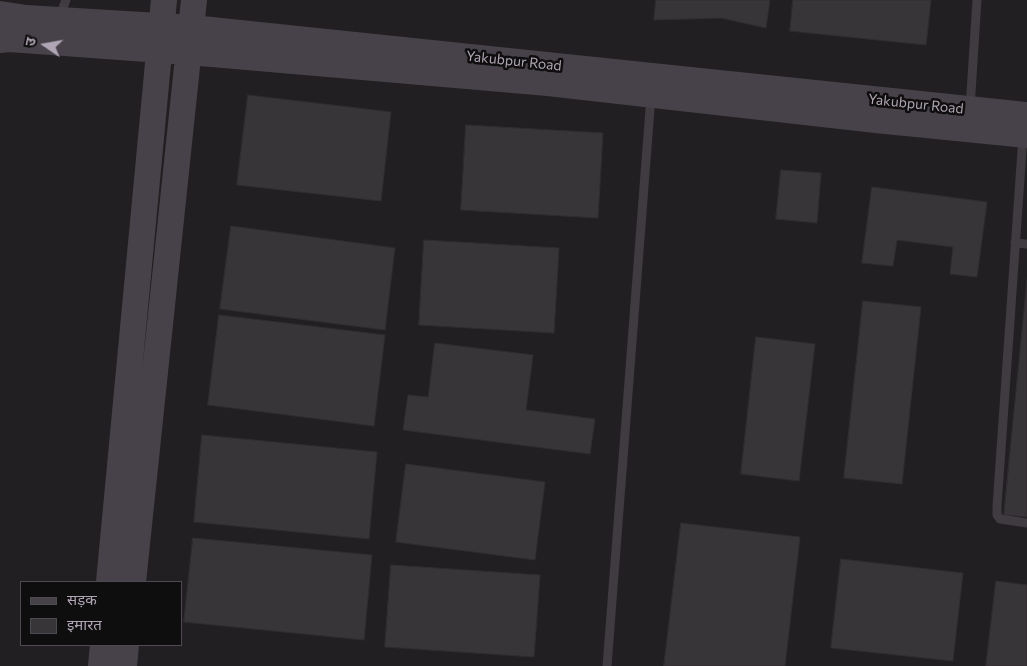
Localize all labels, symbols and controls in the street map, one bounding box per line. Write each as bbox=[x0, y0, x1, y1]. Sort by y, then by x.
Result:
north arrow bbox=[20, 20, 70, 70]
text: उ bbox=[21, 36, 39, 48]
street label: Yakubpur Road bbox=[465, 48, 563, 74]
street label: Yakubpur Road bbox=[867, 91, 965, 117]
legend bbox=[20, 581, 182, 646]
text: सड़क bbox=[67, 590, 97, 608]
text: इमारत bbox=[67, 615, 102, 633]

